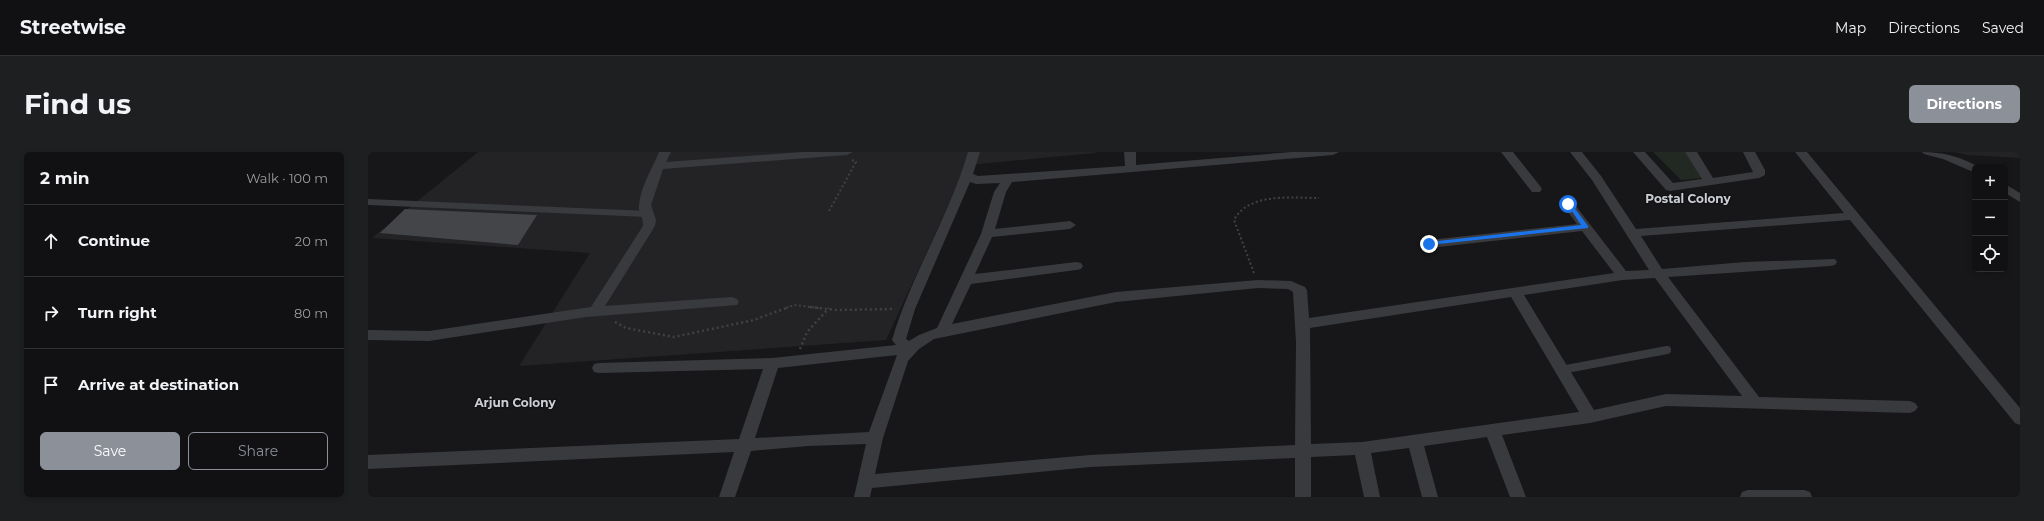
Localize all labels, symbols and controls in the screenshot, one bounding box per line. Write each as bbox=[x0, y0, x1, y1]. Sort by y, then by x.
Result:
text: Streetwise bbox=[20, 16, 126, 39]
text: Map bbox=[1835, 19, 1866, 37]
text: Directions bbox=[1888, 19, 1960, 37]
text: Saved bbox=[1982, 19, 2024, 37]
button: Directions bbox=[1909, 85, 2020, 123]
text: Find us bbox=[24, 87, 131, 121]
map controls bbox=[1972, 164, 2008, 272]
button: + bbox=[1972, 164, 2008, 200]
text: 2 min bbox=[40, 168, 90, 188]
text: Walk · 100 m bbox=[246, 170, 328, 186]
district label: Postal Colony bbox=[1645, 191, 1732, 206]
route start bbox=[1559, 195, 1577, 213]
button: − bbox=[1972, 200, 2008, 236]
icon: ahead bbox=[40, 230, 62, 252]
text: Continue bbox=[78, 231, 150, 250]
text: 20 m bbox=[295, 233, 328, 249]
route end bbox=[1420, 235, 1438, 253]
button: locate bbox=[1972, 236, 2008, 272]
icon: right bbox=[40, 302, 62, 324]
text: Turn right bbox=[78, 303, 157, 322]
text: 80 m bbox=[294, 305, 328, 321]
icon: arrive bbox=[40, 374, 62, 396]
text: Arrive at destination bbox=[78, 375, 239, 394]
district label: Arjun Colony bbox=[473, 395, 556, 410]
button: Save bbox=[40, 432, 180, 470]
button: Share bbox=[188, 432, 328, 470]

